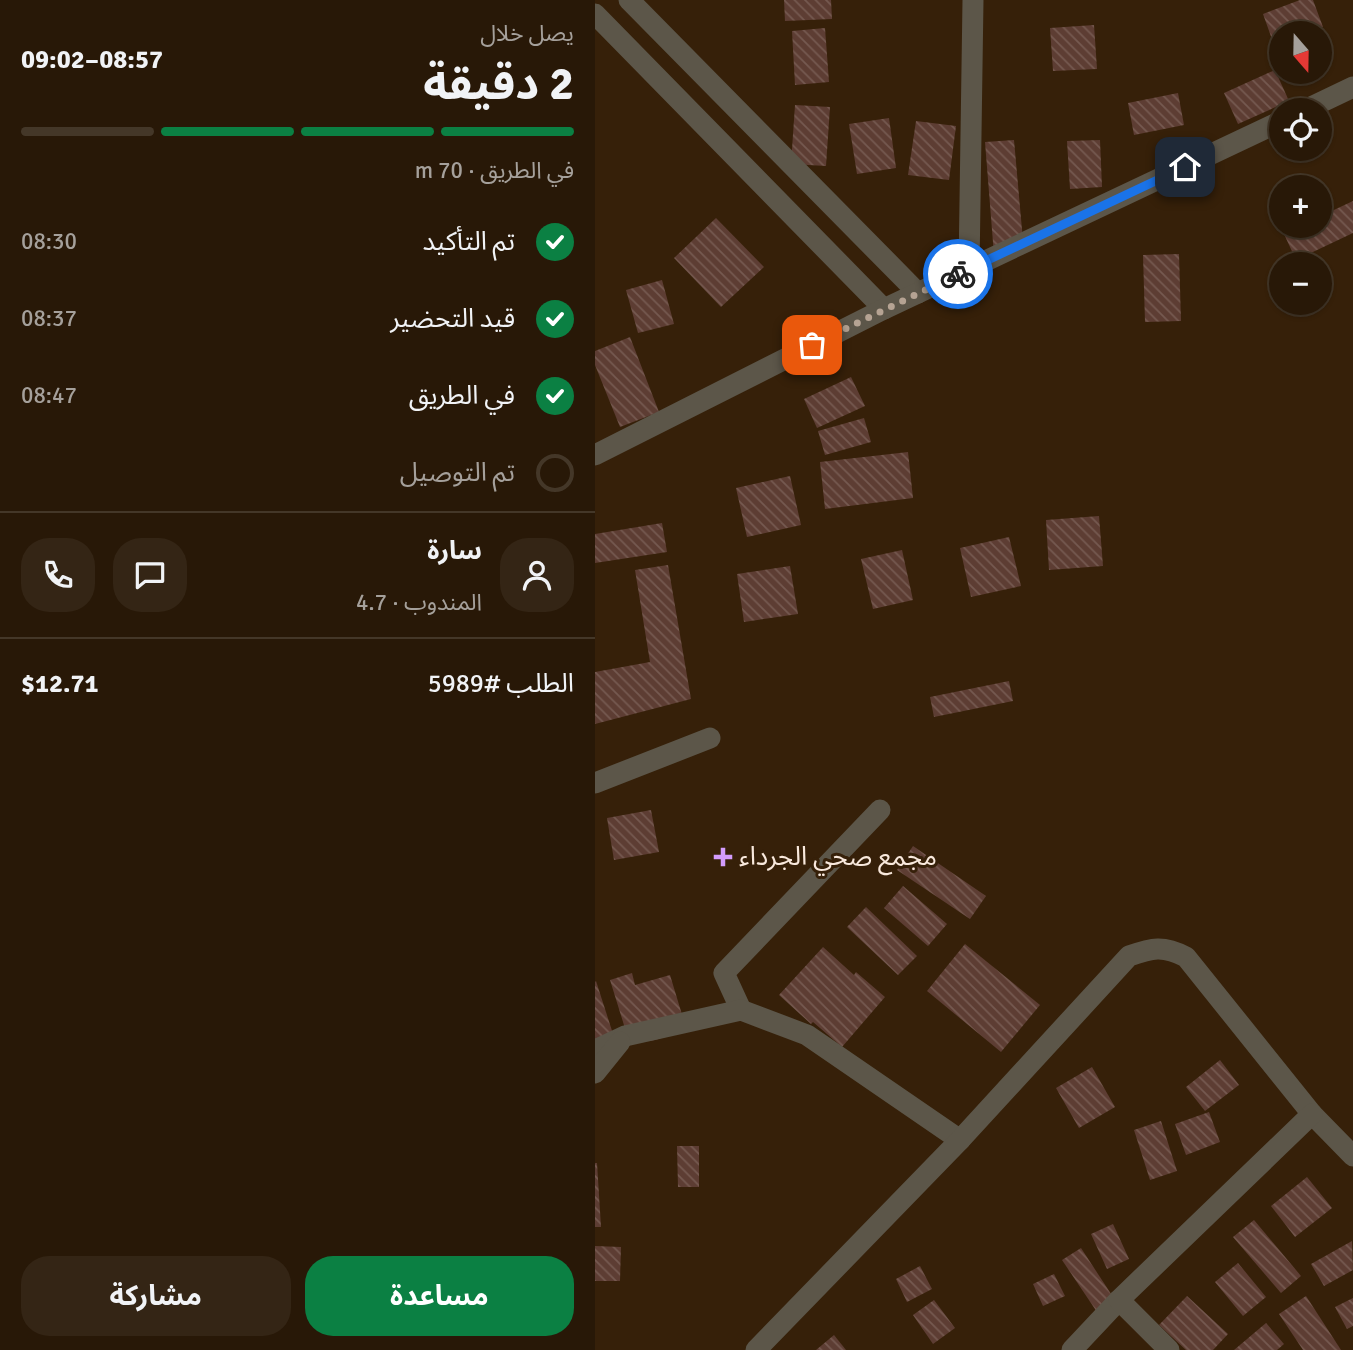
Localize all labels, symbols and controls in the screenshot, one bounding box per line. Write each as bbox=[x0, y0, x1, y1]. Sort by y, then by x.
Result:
text: يصل خلال bbox=[480, 19, 574, 48]
north arrow bbox=[1269, 21, 1332, 84]
map controls bbox=[1269, 21, 1332, 315]
text: 08:57–09:02 bbox=[21, 44, 163, 76]
text: 2 دقيقة bbox=[423, 56, 574, 112]
button: locate bbox=[1269, 98, 1332, 161]
pin bbox=[1155, 137, 1215, 197]
icon: home bbox=[1166, 148, 1204, 186]
text: في الطريق · 70 m bbox=[415, 156, 574, 185]
button: + bbox=[1269, 175, 1332, 238]
icon: check bbox=[536, 223, 574, 261]
text: تم التأكيد bbox=[422, 226, 515, 258]
text: 08:30 bbox=[21, 227, 77, 256]
courier bbox=[923, 239, 993, 309]
button: − bbox=[1269, 252, 1332, 315]
icon: bike bbox=[939, 255, 977, 293]
icon: check bbox=[536, 300, 574, 338]
text: قيد التحضير bbox=[390, 303, 515, 335]
text: 08:37 bbox=[21, 304, 77, 333]
pin bbox=[782, 315, 842, 375]
icon: bag bbox=[793, 326, 831, 364]
icon: check bbox=[536, 377, 574, 415]
text: في الطريق bbox=[409, 380, 515, 412]
text: 08:47 bbox=[21, 381, 77, 410]
text: تم التوصيل bbox=[400, 457, 515, 489]
text: سارة bbox=[427, 535, 482, 567]
button: phone bbox=[21, 538, 95, 612]
button: chat bbox=[113, 538, 187, 612]
button: person bbox=[500, 538, 574, 612]
text: المندوب · 4.7 bbox=[356, 588, 482, 617]
text: $12.71 bbox=[21, 668, 99, 700]
text: الطلب #5989 bbox=[428, 668, 574, 700]
place label: مجمع صحي الجرداء bbox=[739, 841, 937, 876]
marker: مجمع صحي الجرداء bbox=[713, 847, 733, 867]
button: مشاركة bbox=[21, 1256, 291, 1336]
button: مساعدة bbox=[305, 1256, 574, 1336]

